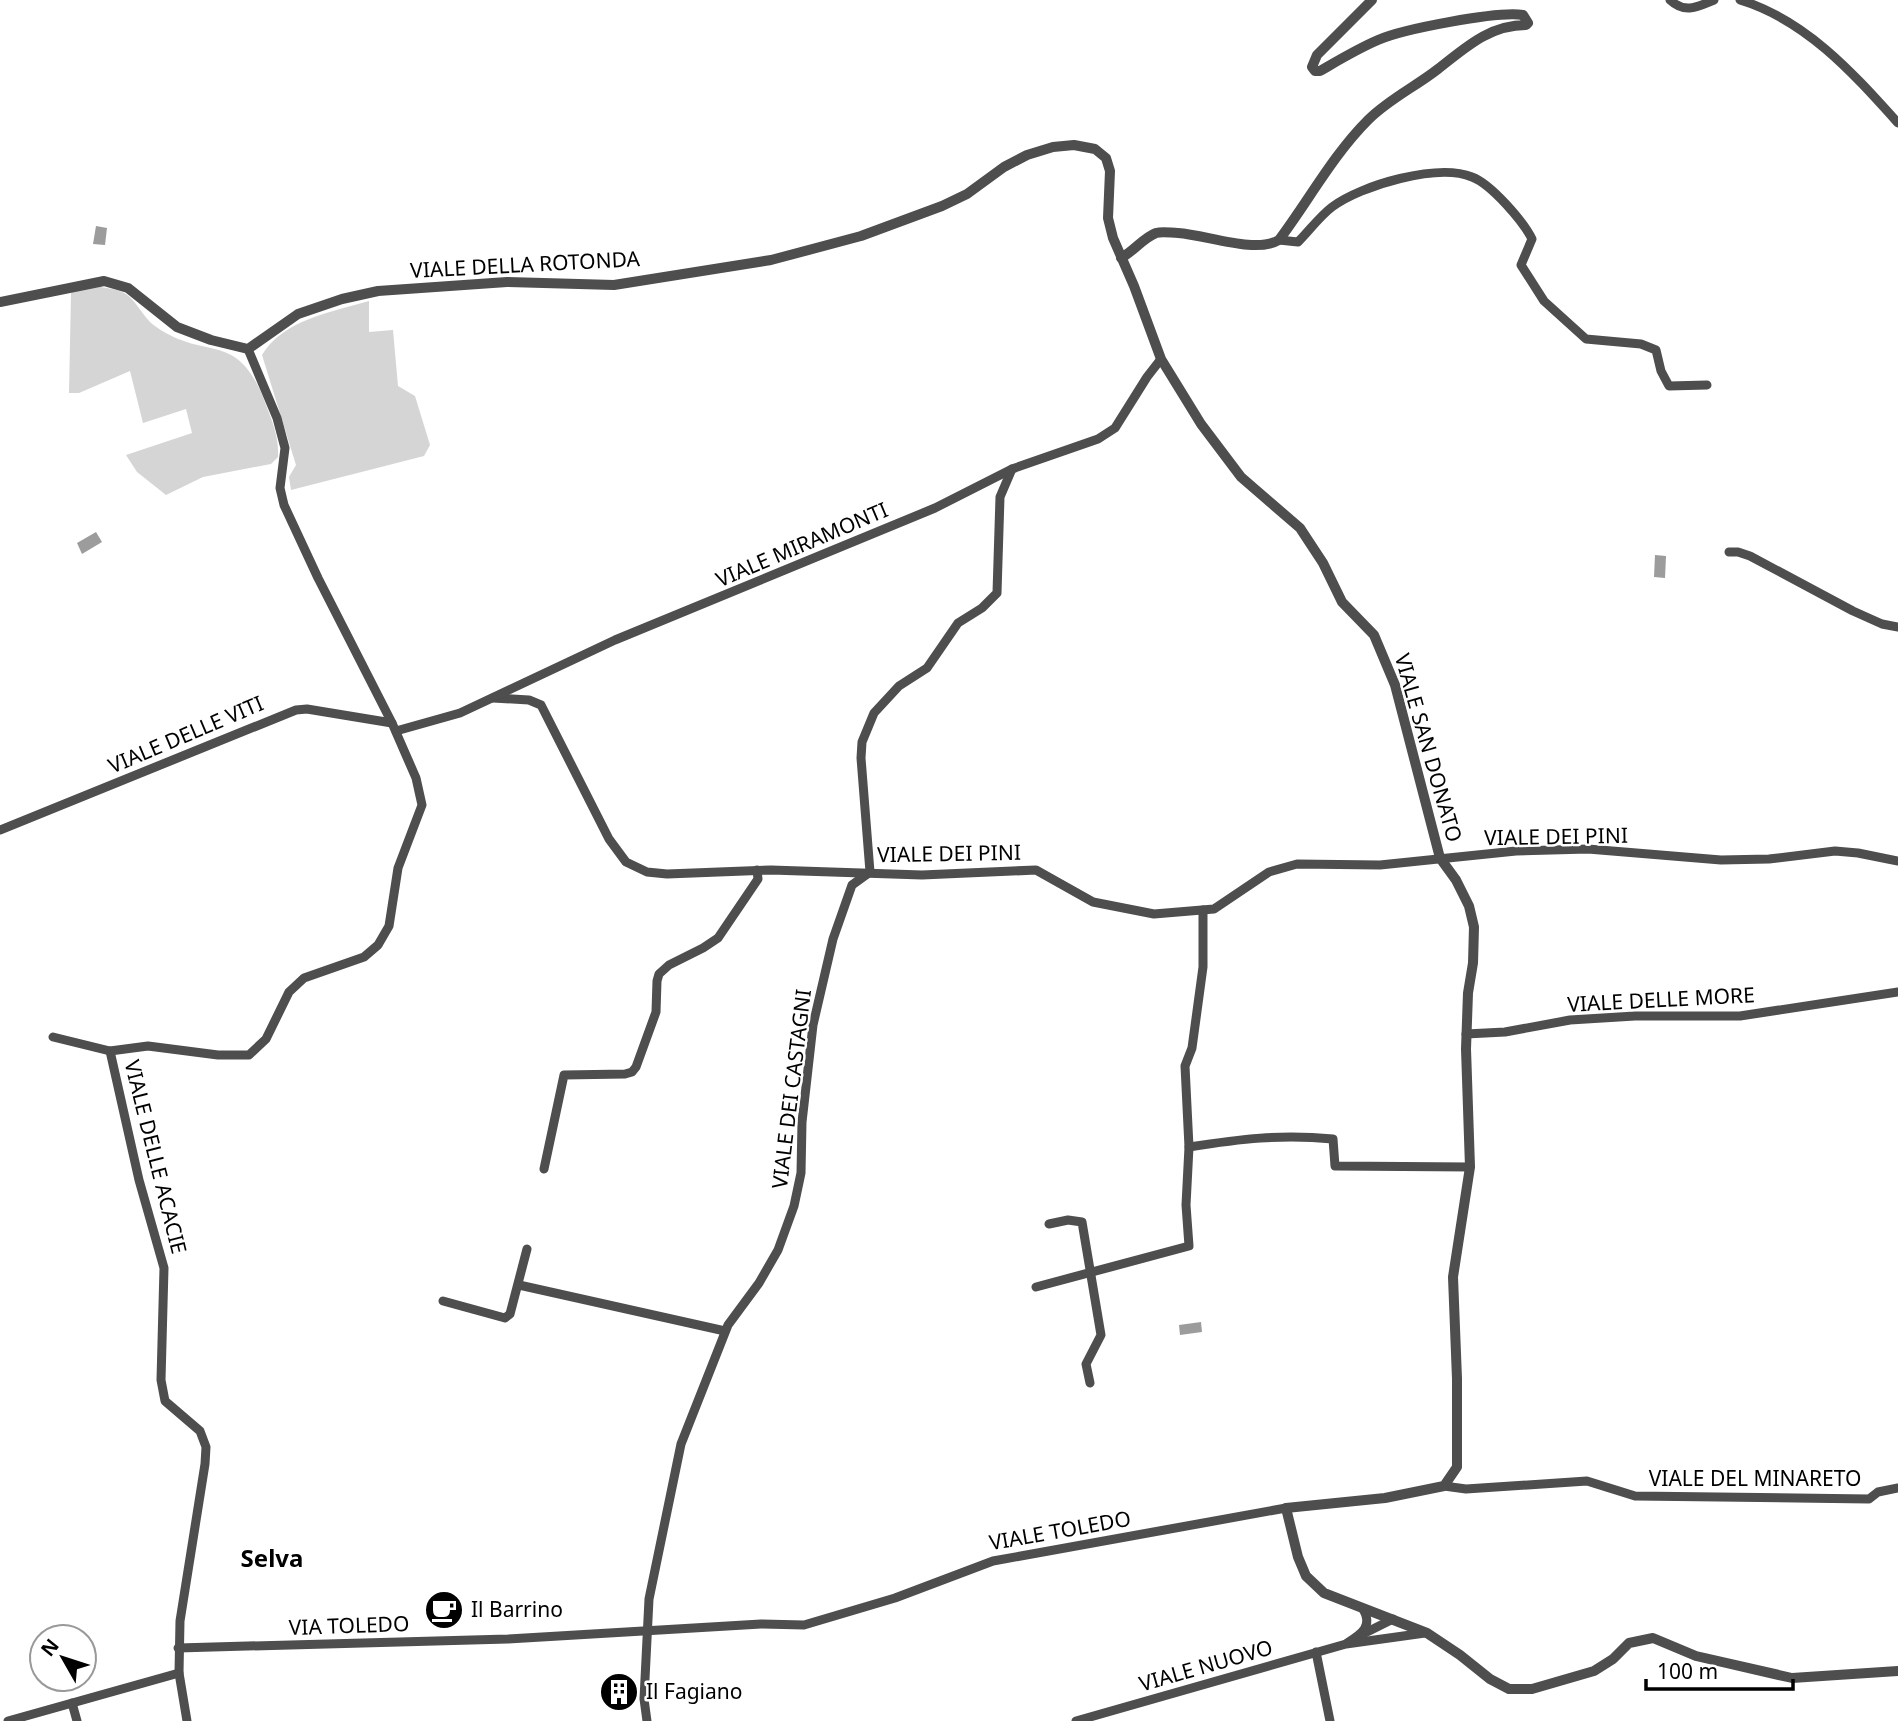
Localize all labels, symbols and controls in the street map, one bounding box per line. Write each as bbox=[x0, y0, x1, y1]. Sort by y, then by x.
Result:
street label: VIALE DELLA ROTONDA bbox=[409, 244, 641, 284]
street label: VIALE MIRAMONTI bbox=[711, 495, 892, 593]
street label: VIALE SAN DONATO bbox=[1389, 650, 1469, 845]
street label: VIALE DELLE VITI bbox=[104, 689, 267, 779]
street label: VIALE DEI PINI bbox=[1484, 821, 1628, 851]
street label: VIALE DEI PINI bbox=[877, 838, 1021, 868]
street label: VIALE DELLE MORE bbox=[1567, 980, 1755, 1018]
street label: VIALE DEI CASTAGNI bbox=[765, 988, 817, 1190]
street label: VIALE DELLE ACACIE bbox=[118, 1057, 194, 1257]
street label: VIALE DEL MINARETO bbox=[1649, 1464, 1861, 1492]
street label: VIALE TOLEDO bbox=[987, 1504, 1133, 1556]
district label: Selva bbox=[241, 1541, 303, 1574]
cafe icon: Il Barrino bbox=[423, 1589, 465, 1631]
place label: Il Barrino bbox=[471, 1595, 563, 1623]
street label: VIA TOLEDO bbox=[288, 1609, 410, 1641]
north arrow bbox=[28, 1623, 98, 1693]
text: N bbox=[35, 1633, 65, 1661]
street label: VIALE NUOVO bbox=[1136, 1633, 1276, 1697]
scale bar bbox=[1646, 1648, 1793, 1692]
text: 100 m bbox=[1657, 1657, 1718, 1685]
building icon: Il Fagiano bbox=[598, 1671, 640, 1713]
place label: Il Fagiano bbox=[646, 1677, 742, 1705]

